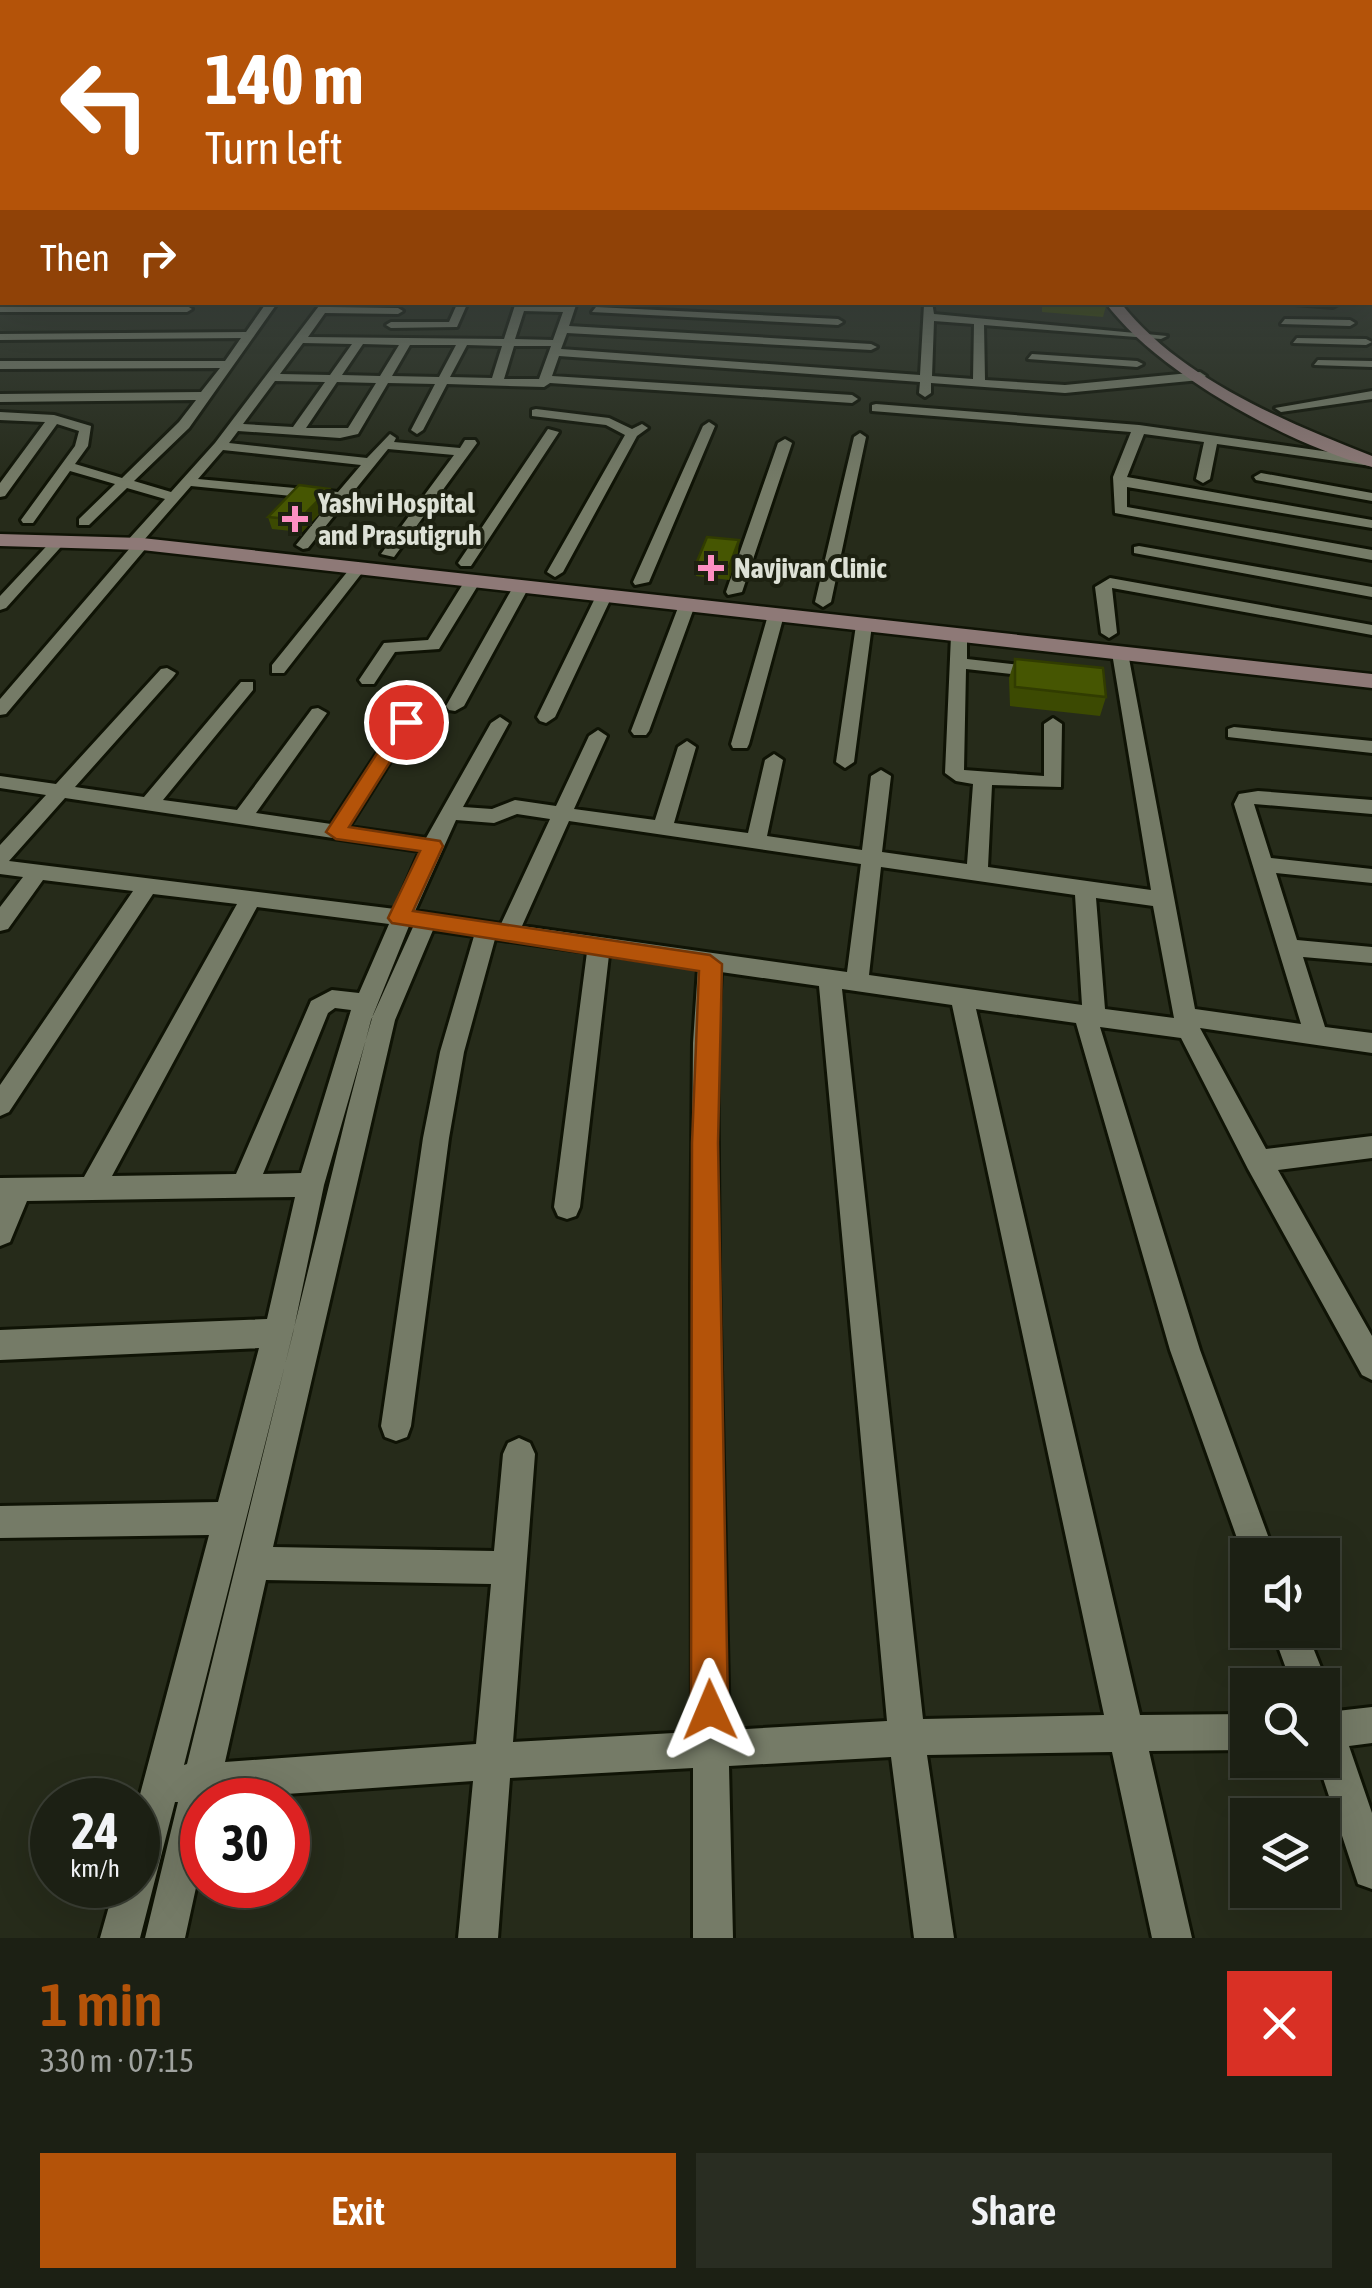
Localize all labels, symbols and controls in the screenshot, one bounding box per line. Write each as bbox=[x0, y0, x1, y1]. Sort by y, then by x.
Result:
text: 140 m bbox=[205, 39, 364, 119]
icon: left bbox=[40, 40, 170, 170]
text: Turn left bbox=[205, 122, 343, 174]
icon: right bbox=[130, 230, 185, 285]
text: Then bbox=[40, 236, 110, 279]
place label: Yashvi Hospital and Prasutigruh bbox=[317, 487, 481, 551]
marker: Yashvi Hospital and Prasutigruh bbox=[282, 506, 308, 532]
place label: Navjivan Clinic bbox=[734, 552, 887, 584]
marker: Navjivan Clinic bbox=[698, 555, 724, 581]
pin bbox=[364, 680, 449, 765]
icon: arrive bbox=[379, 695, 434, 750]
map controls bbox=[1230, 1538, 1340, 1908]
button: sound bbox=[1230, 1538, 1340, 1648]
position arrow bbox=[658, 1658, 762, 1762]
button: search bbox=[1230, 1668, 1340, 1778]
speed limit sign: 30 bbox=[180, 1778, 310, 1908]
button: layers bbox=[1230, 1798, 1340, 1908]
text: 24 bbox=[71, 1802, 118, 1860]
text: km/h bbox=[70, 1854, 120, 1882]
text: 1 min bbox=[40, 1970, 163, 2039]
button: close bbox=[1227, 1971, 1332, 2076]
text: 330 m · 07:15 bbox=[40, 2042, 194, 2079]
button: Exit bbox=[40, 2153, 676, 2268]
button: Share bbox=[696, 2153, 1332, 2268]

